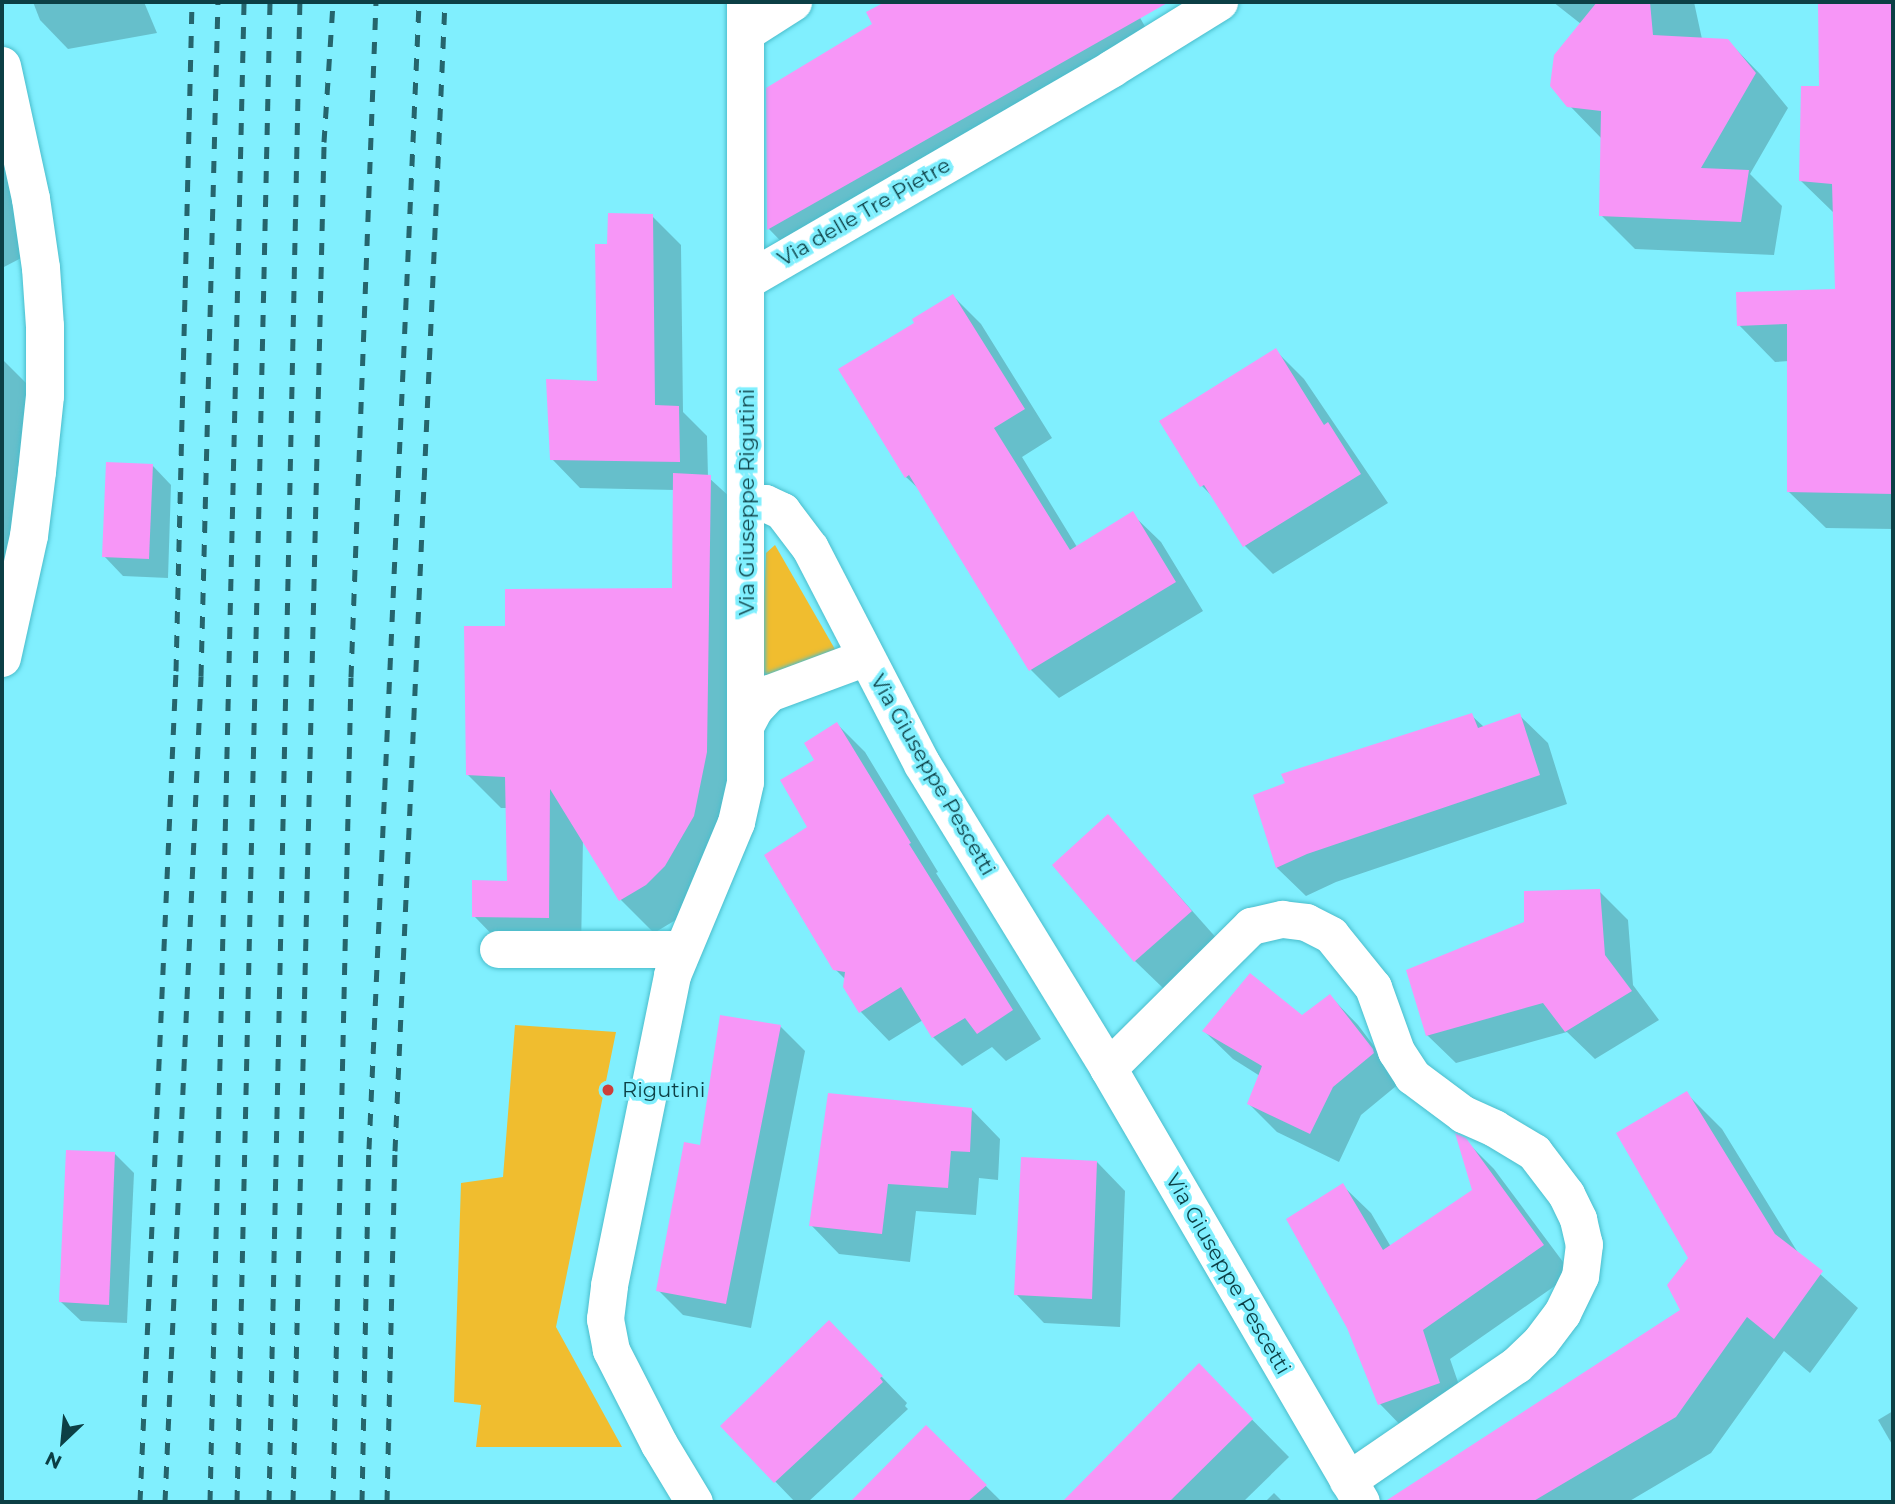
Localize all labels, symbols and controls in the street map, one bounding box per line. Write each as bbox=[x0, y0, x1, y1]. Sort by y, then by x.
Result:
street label: Via delle Tre Pietre bbox=[773, 152, 955, 272]
street label: Via Giuseppe Rigutini bbox=[734, 389, 760, 615]
street label: Via Giuseppe Pescetti bbox=[865, 670, 1001, 880]
place label: Rigutini bbox=[622, 1077, 705, 1103]
marker: Rigutini bbox=[600, 1082, 616, 1098]
street label: Via Giuseppe Pescetti bbox=[1160, 1169, 1296, 1379]
north arrow bbox=[28, 1406, 98, 1476]
text: N bbox=[42, 1447, 66, 1474]

